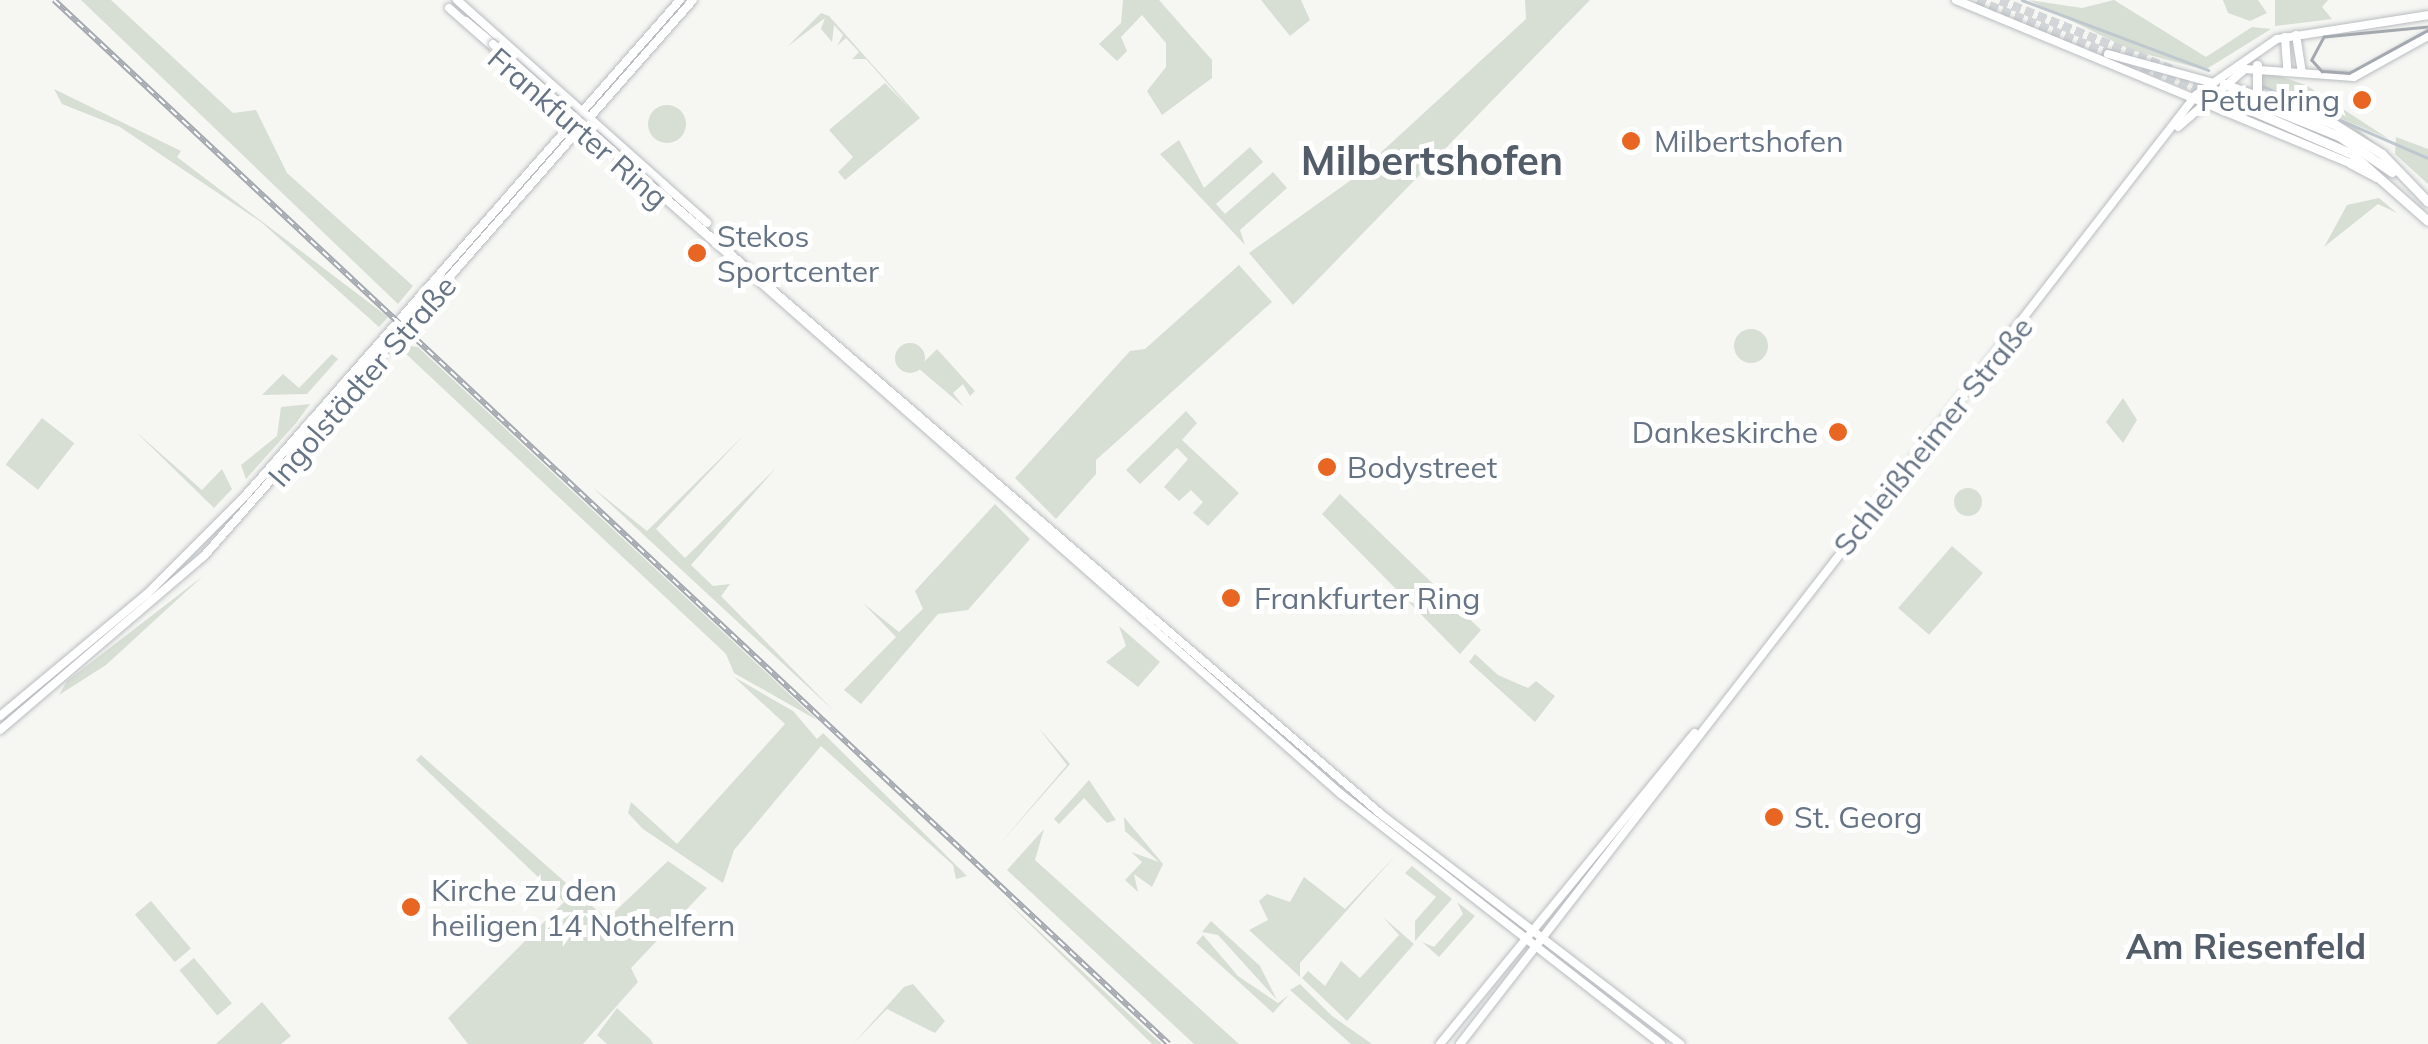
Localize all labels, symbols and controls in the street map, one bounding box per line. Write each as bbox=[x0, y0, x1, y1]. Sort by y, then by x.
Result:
street label: Frankfurter Ring bbox=[481, 40, 675, 216]
place label: Petuelring bbox=[2200, 82, 2340, 118]
marker: Petuelring bbox=[2349, 87, 2375, 113]
place label: Milbertshofen bbox=[1654, 123, 1844, 159]
marker: Milbertshofen bbox=[1618, 128, 1644, 154]
district label: Milbertshofen bbox=[1301, 136, 1563, 184]
place label: Stekos Sportcenter bbox=[717, 218, 879, 288]
marker: Stekos Sportcenter bbox=[686, 242, 708, 264]
street label: Ingolstädter Straße bbox=[261, 268, 463, 494]
street label: Schleißheimer Straße bbox=[1826, 310, 2040, 562]
place label: Dankeskirche bbox=[1632, 414, 1818, 450]
marker: Dankeskirche bbox=[1827, 421, 1849, 443]
place label: Bodystreet bbox=[1347, 449, 1497, 485]
marker: Bodystreet bbox=[1316, 456, 1338, 478]
place label: Frankfurter Ring bbox=[1254, 580, 1480, 616]
marker: Frankfurter Ring bbox=[1218, 585, 1244, 611]
place label: St. Georg bbox=[1794, 799, 1922, 835]
marker: St. Georg bbox=[1763, 806, 1785, 828]
place label: Kirche zu den heiligen 14 Nothelfern bbox=[431, 872, 735, 942]
marker: Kirche zu den heiligen 14 Nothelfern bbox=[400, 896, 422, 918]
district label: Am Riesenfeld bbox=[2126, 925, 2366, 967]

